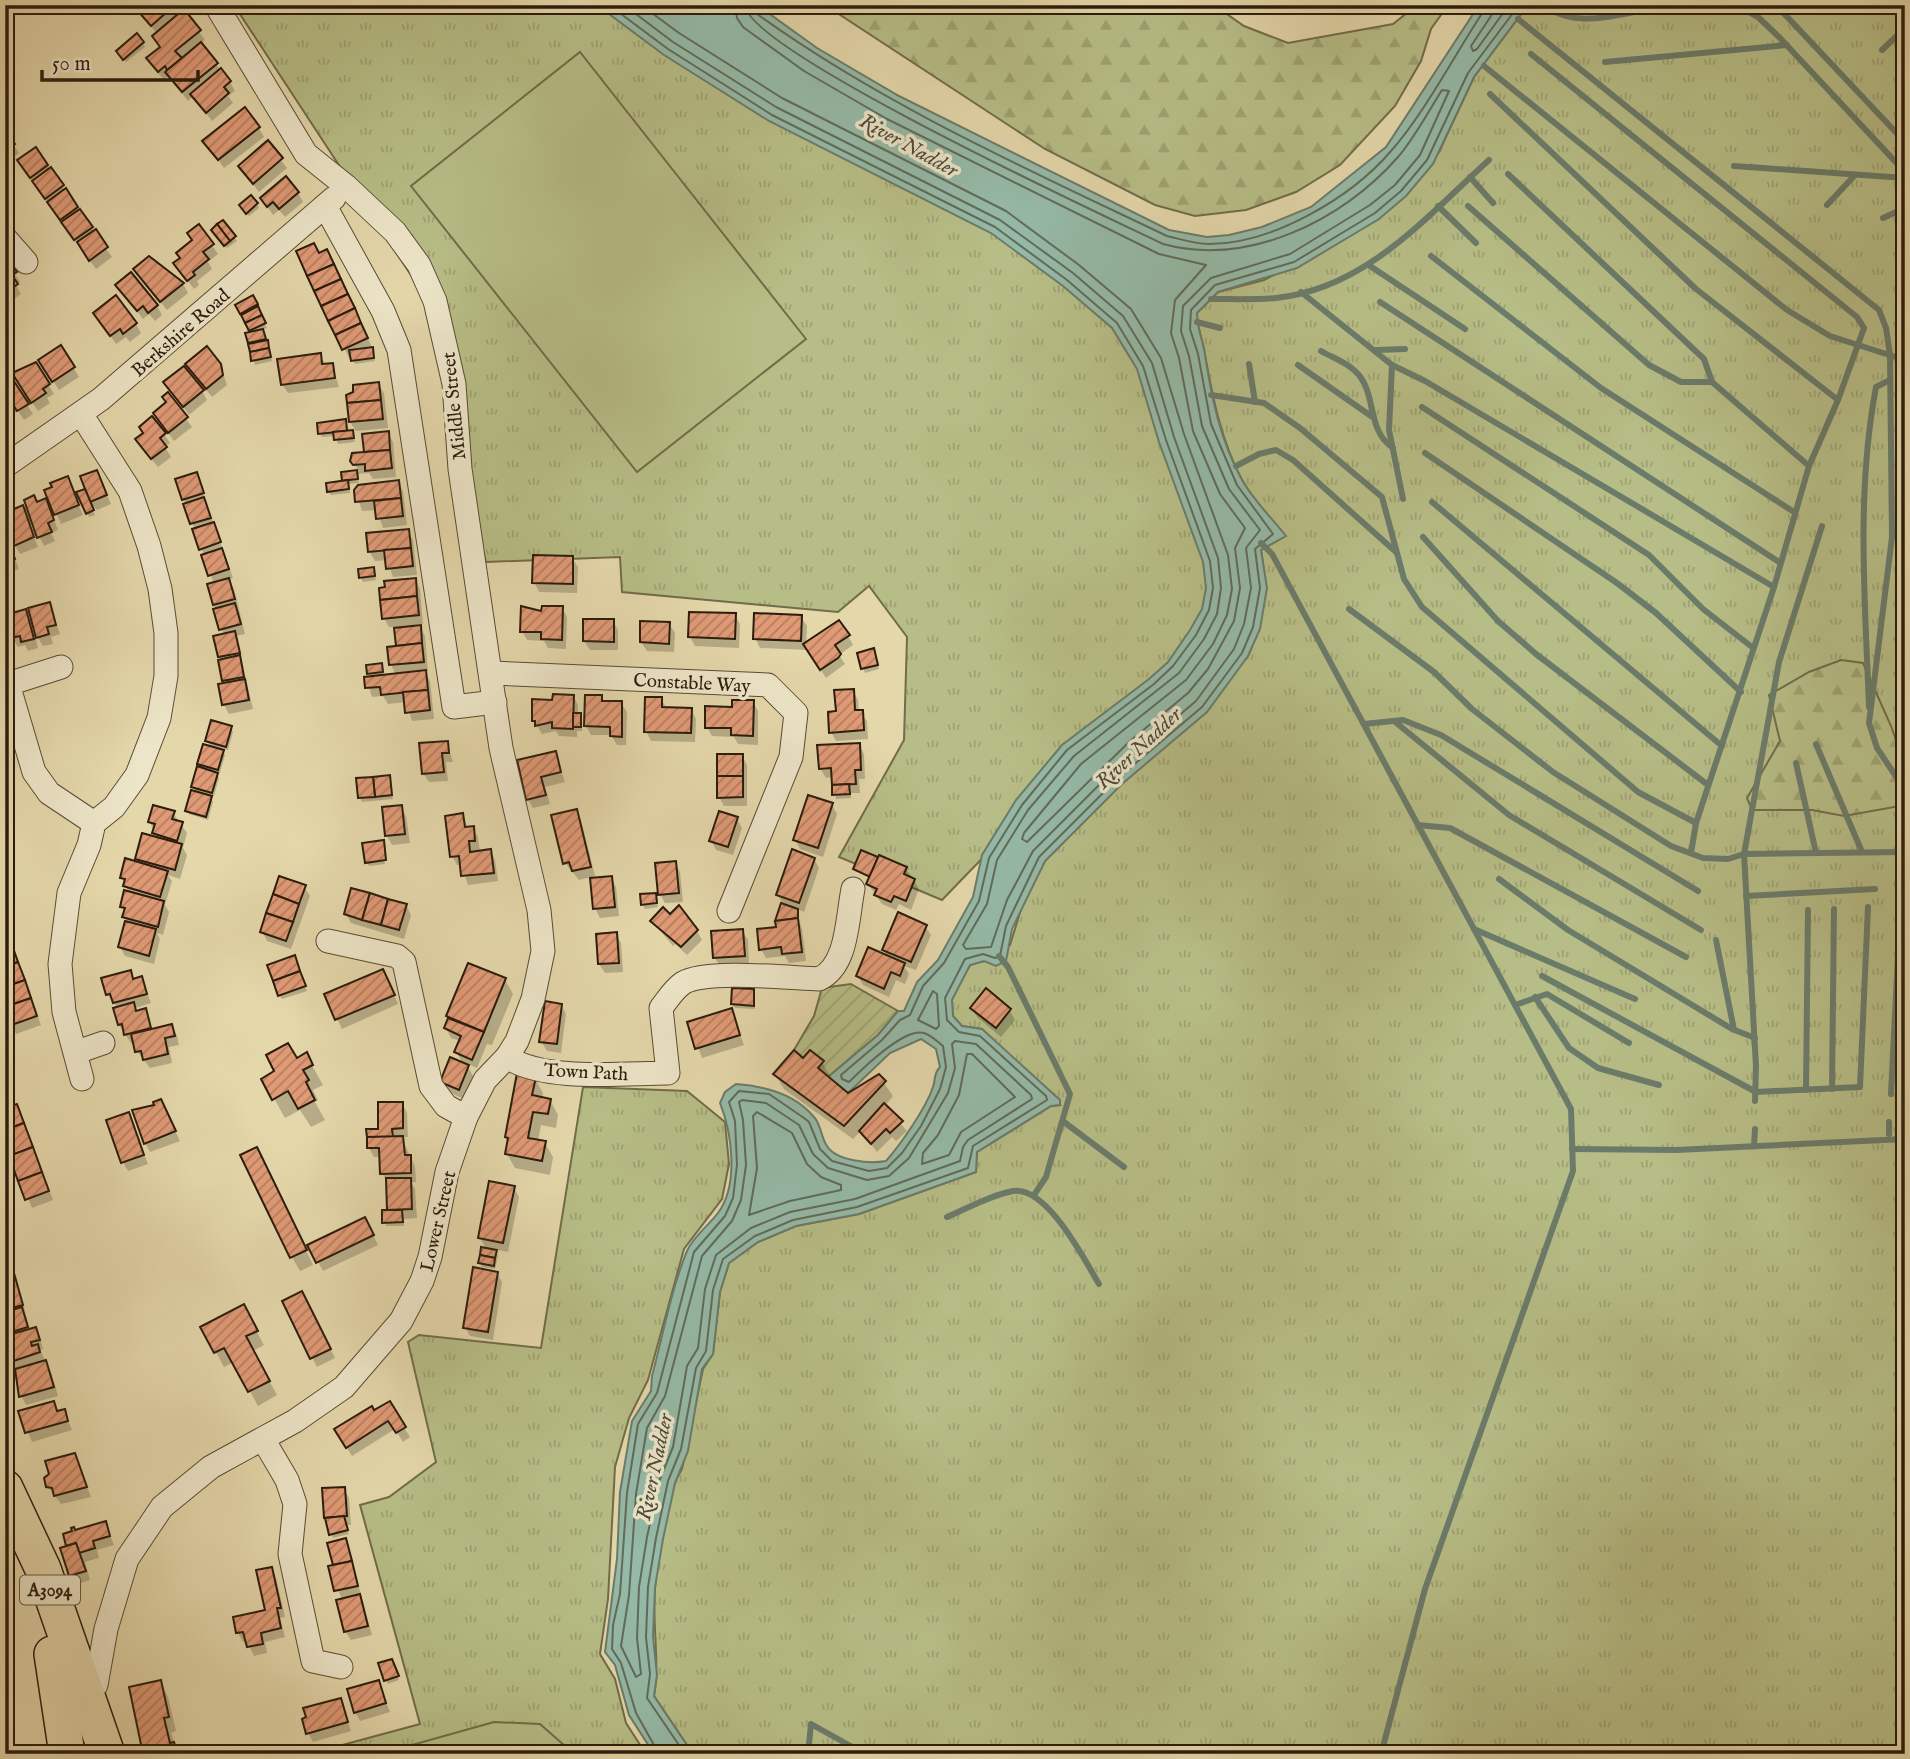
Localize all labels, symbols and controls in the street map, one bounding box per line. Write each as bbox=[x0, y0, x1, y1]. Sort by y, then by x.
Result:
scale bar bbox=[42, 38, 198, 82]
text: 50 m bbox=[52, 51, 91, 78]
water label: River Nadder bbox=[854, 108, 963, 185]
street label: Berkshire Road bbox=[127, 284, 236, 383]
street label: Middle Street bbox=[437, 350, 473, 461]
street label: Constable Way bbox=[633, 669, 752, 699]
water label: River Nadder bbox=[1090, 702, 1189, 796]
street label: Town Path bbox=[543, 1059, 629, 1087]
street label: Lower Street bbox=[416, 1168, 462, 1274]
water label: River Nadder bbox=[631, 1411, 680, 1523]
road number: A3094 bbox=[20, 1576, 80, 1604]

